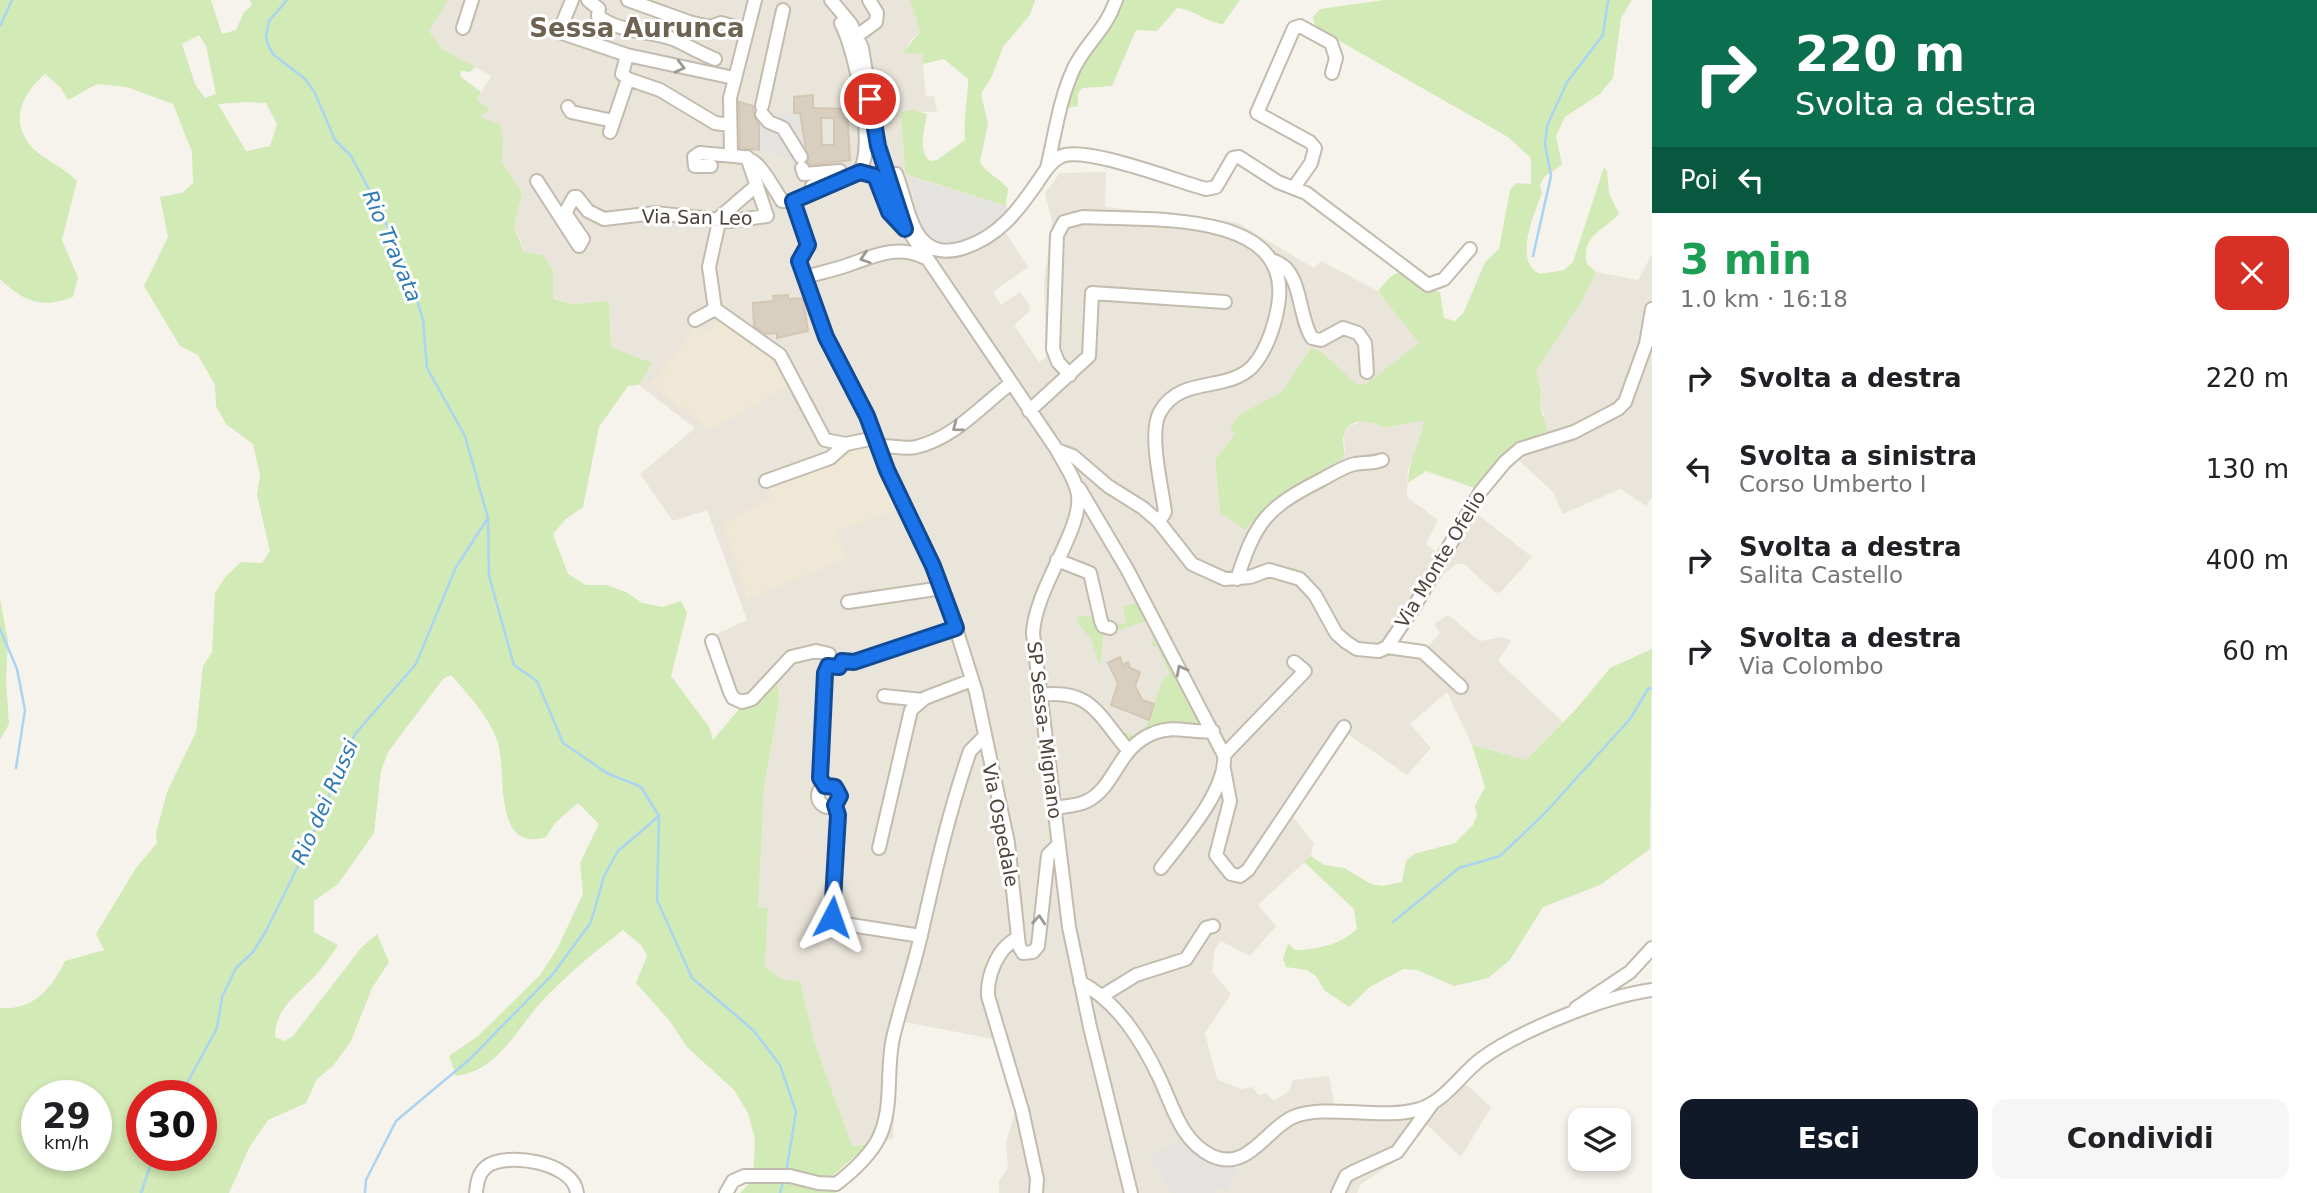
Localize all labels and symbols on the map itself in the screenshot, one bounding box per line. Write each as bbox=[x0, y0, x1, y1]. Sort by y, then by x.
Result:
district label: Sessa Aurunca bbox=[529, 13, 745, 43]
one-way arrow bbox=[674, 59, 686, 73]
pin bbox=[840, 69, 900, 129]
water label: Rio Travata bbox=[358, 187, 426, 305]
street label: Via San Leo bbox=[641, 205, 753, 229]
one-way arrow bbox=[860, 250, 872, 265]
one-way arrow bbox=[953, 418, 965, 431]
street label: Via Monte Ofelio bbox=[1390, 486, 1490, 632]
street label: SP Sessa- Mignano bbox=[1023, 640, 1067, 820]
one-way arrow bbox=[1176, 665, 1189, 677]
water label: Rio dei Russi bbox=[287, 736, 363, 868]
street label: Via Ospedale bbox=[978, 762, 1024, 888]
position arrow bbox=[795, 880, 869, 954]
one-way arrow bbox=[1031, 914, 1046, 925]
speed limit sign: 30 bbox=[126, 1080, 217, 1171]

